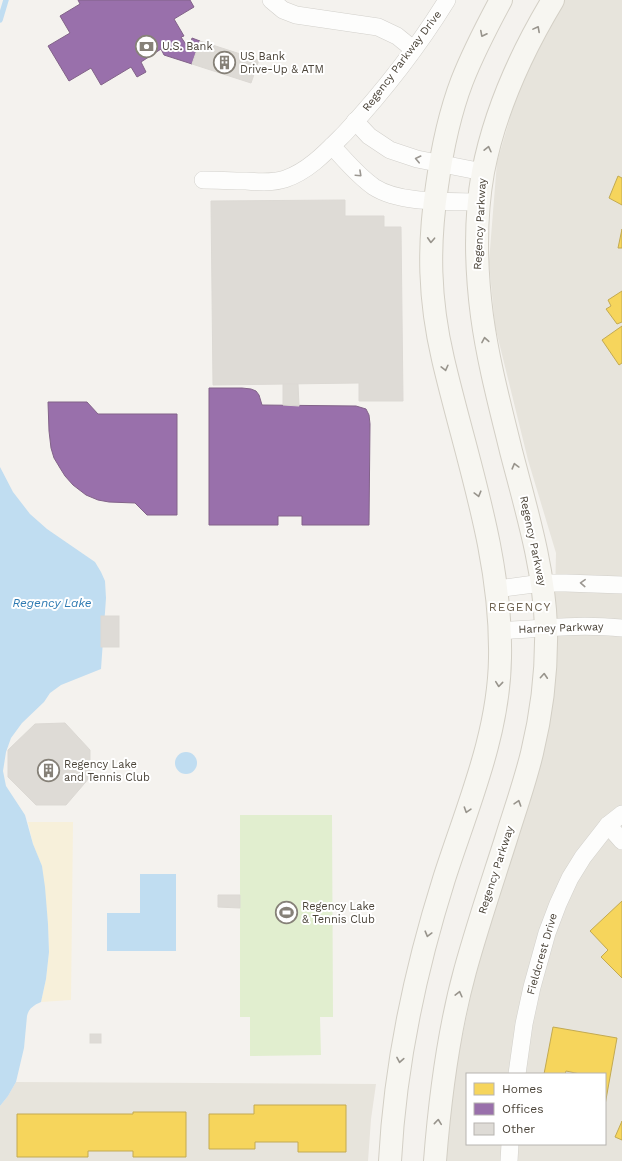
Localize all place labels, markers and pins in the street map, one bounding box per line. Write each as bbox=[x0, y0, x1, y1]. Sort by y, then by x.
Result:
bank icon: U.S. Bank bbox=[134, 33, 160, 59]
place label: U.S. Bank bbox=[162, 40, 213, 53]
building icon: US Bank Drive-Up & ATM bbox=[212, 49, 238, 75]
place label: US Bank Drive-Up & ATM bbox=[240, 50, 324, 76]
building icon: Regency Lake and Tennis Club bbox=[36, 757, 62, 783]
place label: Regency Lake and Tennis Club bbox=[64, 758, 150, 784]
sports icon: Regency Lake & Tennis Club bbox=[273, 899, 299, 925]
place label: Regency Lake & Tennis Club bbox=[302, 900, 375, 926]

